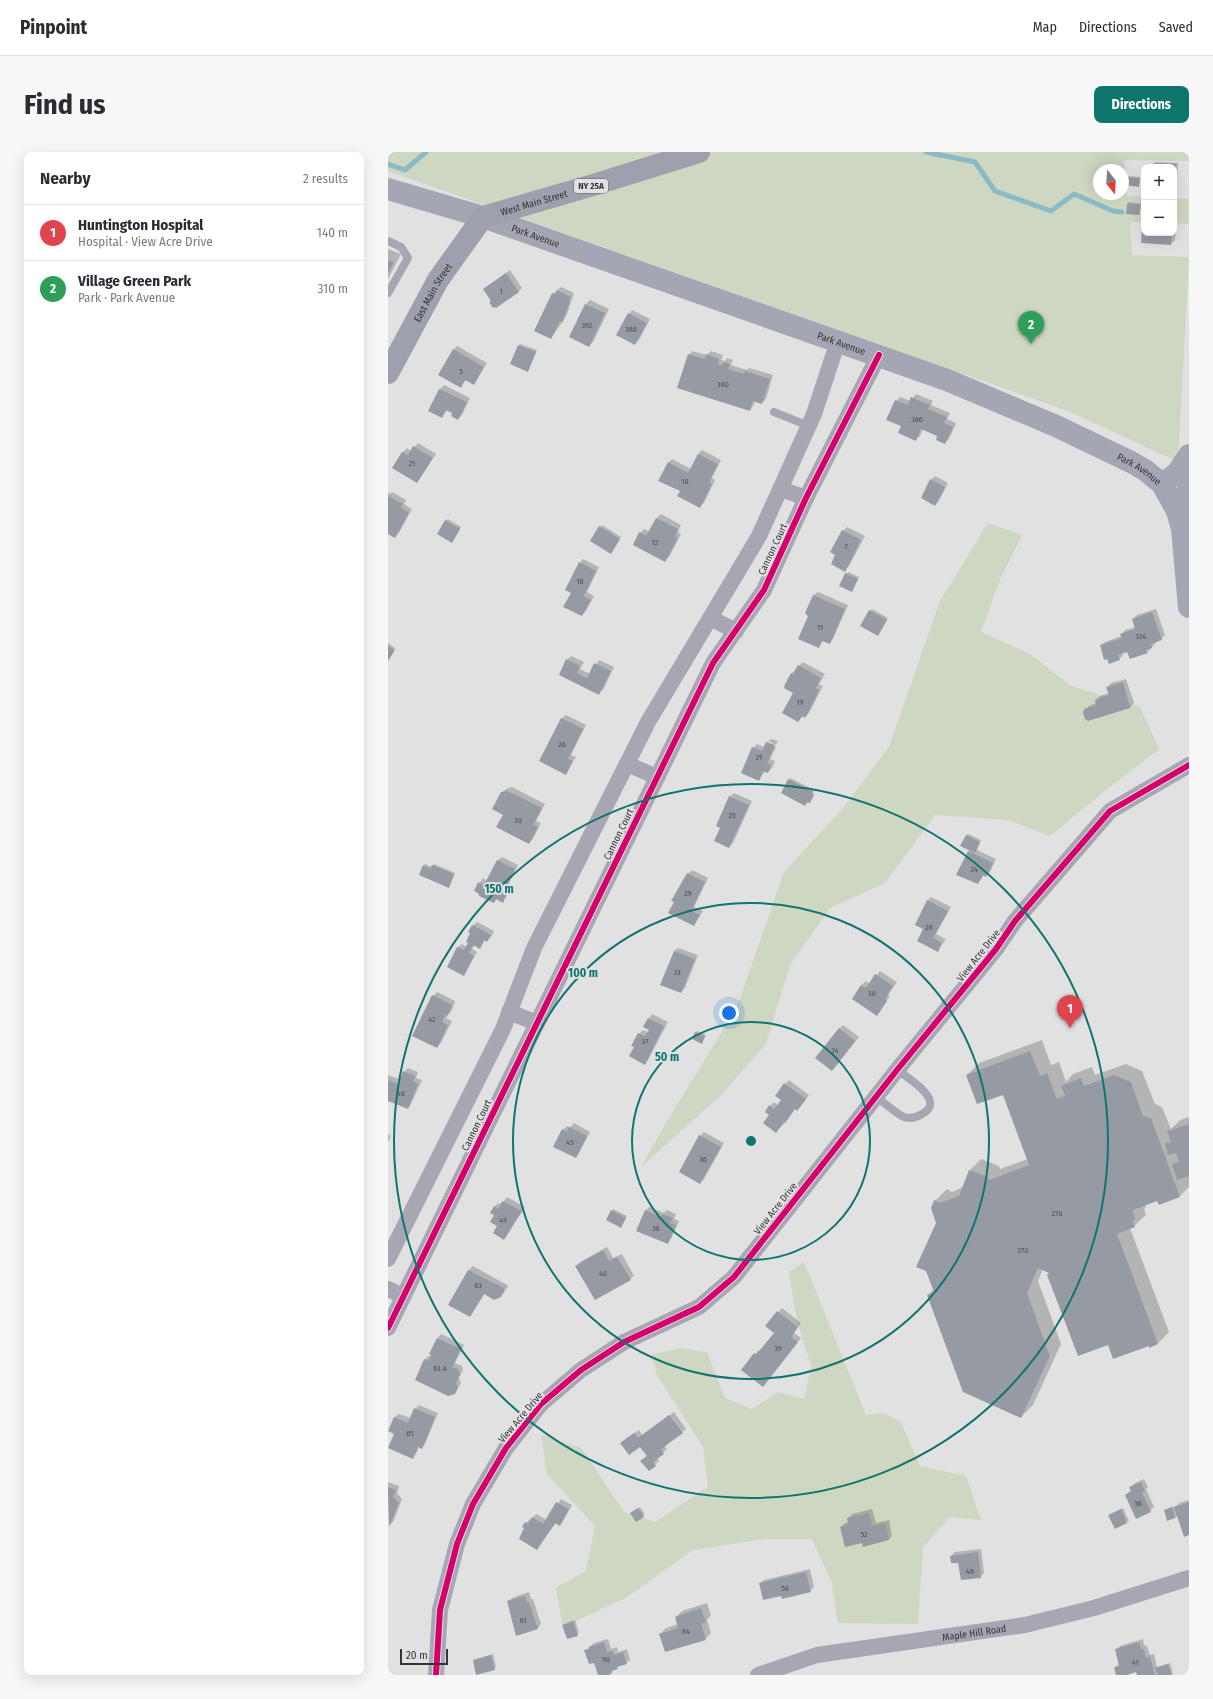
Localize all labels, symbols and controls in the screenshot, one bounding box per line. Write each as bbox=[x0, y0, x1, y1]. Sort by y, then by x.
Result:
text: Pinpoint bbox=[20, 16, 87, 39]
text: Map bbox=[1033, 19, 1057, 36]
text: Directions bbox=[1079, 19, 1137, 36]
text: Saved bbox=[1159, 19, 1193, 36]
button: Directions bbox=[1094, 86, 1189, 123]
text: Find us bbox=[24, 88, 106, 121]
north arrow bbox=[1093, 164, 1129, 200]
map controls bbox=[1141, 164, 1177, 236]
button: + bbox=[1141, 164, 1177, 200]
text: Nearby bbox=[40, 168, 91, 189]
text: 2 results bbox=[303, 171, 348, 186]
road number: NY 25A bbox=[574, 179, 608, 193]
street label: West Main Street bbox=[499, 188, 570, 219]
button: − bbox=[1141, 200, 1177, 236]
text: Huntington Hospital bbox=[78, 216, 203, 234]
street label: Park Avenue bbox=[510, 222, 561, 250]
text: 1 bbox=[50, 225, 56, 240]
text: 140 m bbox=[317, 225, 348, 240]
text: Hospital · View Acre Drive bbox=[78, 234, 213, 249]
street label: East Main Street bbox=[411, 261, 455, 324]
text: Village Green Park bbox=[78, 272, 191, 290]
text: 2 bbox=[50, 281, 56, 296]
text: 310 m bbox=[318, 281, 348, 296]
house number: 1 bbox=[499, 287, 503, 296]
text: Park · Park Avenue bbox=[78, 290, 175, 305]
pin: 2 bbox=[1018, 311, 1044, 344]
house number: 392 bbox=[582, 321, 593, 330]
house number: 388 bbox=[625, 325, 637, 334]
street label: Park Avenue bbox=[815, 330, 867, 358]
house number: 5 bbox=[459, 367, 463, 376]
house number: 380 bbox=[717, 380, 729, 389]
house number: 366 bbox=[911, 415, 923, 424]
street label: Park Avenue bbox=[1115, 451, 1163, 488]
house number: 21 bbox=[409, 459, 415, 468]
house number: 10 bbox=[681, 477, 689, 486]
street label: Cannon Court bbox=[756, 521, 790, 577]
house number: 12 bbox=[652, 538, 659, 547]
house number: 7 bbox=[844, 542, 848, 551]
house number: 18 bbox=[576, 577, 584, 586]
house number: 11 bbox=[817, 623, 823, 632]
house number: 324 bbox=[1136, 632, 1147, 641]
house number: 19 bbox=[796, 698, 804, 707]
house number: 26 bbox=[558, 740, 566, 749]
house number: 21 bbox=[756, 753, 762, 762]
street label: Cannon Court bbox=[601, 806, 637, 862]
house number: 25 bbox=[728, 811, 736, 820]
house number: 30 bbox=[514, 816, 522, 825]
house number: 24 bbox=[970, 865, 978, 874]
text: 150 m bbox=[484, 882, 514, 896]
house number: 29 bbox=[684, 889, 692, 898]
house number: 28 bbox=[925, 923, 933, 932]
street label: View Acre Drive bbox=[955, 927, 1003, 984]
text: 100 m bbox=[568, 966, 598, 980]
house number: 33 bbox=[673, 968, 681, 977]
house number: 30 bbox=[868, 989, 876, 998]
pin: 1 bbox=[1057, 995, 1083, 1028]
your location bbox=[719, 1003, 739, 1023]
house number: 42 bbox=[428, 1015, 436, 1024]
house number: 37 bbox=[642, 1037, 649, 1046]
house number: 34 bbox=[831, 1046, 839, 1055]
text: 50 m bbox=[655, 1050, 679, 1064]
house number: 46 bbox=[397, 1089, 405, 1098]
street label: Cannon Court bbox=[459, 1097, 495, 1153]
centre of rings bbox=[744, 1134, 758, 1148]
house number: 45 bbox=[566, 1138, 574, 1147]
house number: 36 bbox=[699, 1155, 707, 1164]
street label: View Acre Drive bbox=[752, 1180, 800, 1237]
house number: 270 bbox=[1052, 1209, 1062, 1218]
house number: 49 bbox=[499, 1216, 507, 1225]
house number: 38 bbox=[652, 1224, 660, 1233]
house number: 270 bbox=[1018, 1246, 1028, 1255]
house number: 40 bbox=[599, 1269, 607, 1278]
house number: 63 bbox=[474, 1281, 482, 1290]
house number: 39 bbox=[774, 1344, 782, 1353]
house number: 63 A bbox=[433, 1364, 448, 1373]
street label: View Acre Drive bbox=[496, 1390, 546, 1446]
house number: 65 bbox=[406, 1429, 414, 1438]
house number: 36 bbox=[1134, 1499, 1142, 1508]
house number: 52 bbox=[860, 1530, 868, 1539]
house number: 48 bbox=[966, 1567, 974, 1576]
house number: 58 bbox=[781, 1584, 789, 1593]
house number: 61 bbox=[520, 1616, 526, 1625]
street label: Maple Hill Road bbox=[942, 1623, 1007, 1644]
house number: 84 bbox=[682, 1627, 690, 1636]
scale bar bbox=[400, 1647, 448, 1666]
text: 20 m bbox=[406, 1649, 428, 1662]
house number: 90 bbox=[602, 1655, 610, 1664]
house number: 41 bbox=[1132, 1658, 1138, 1667]

